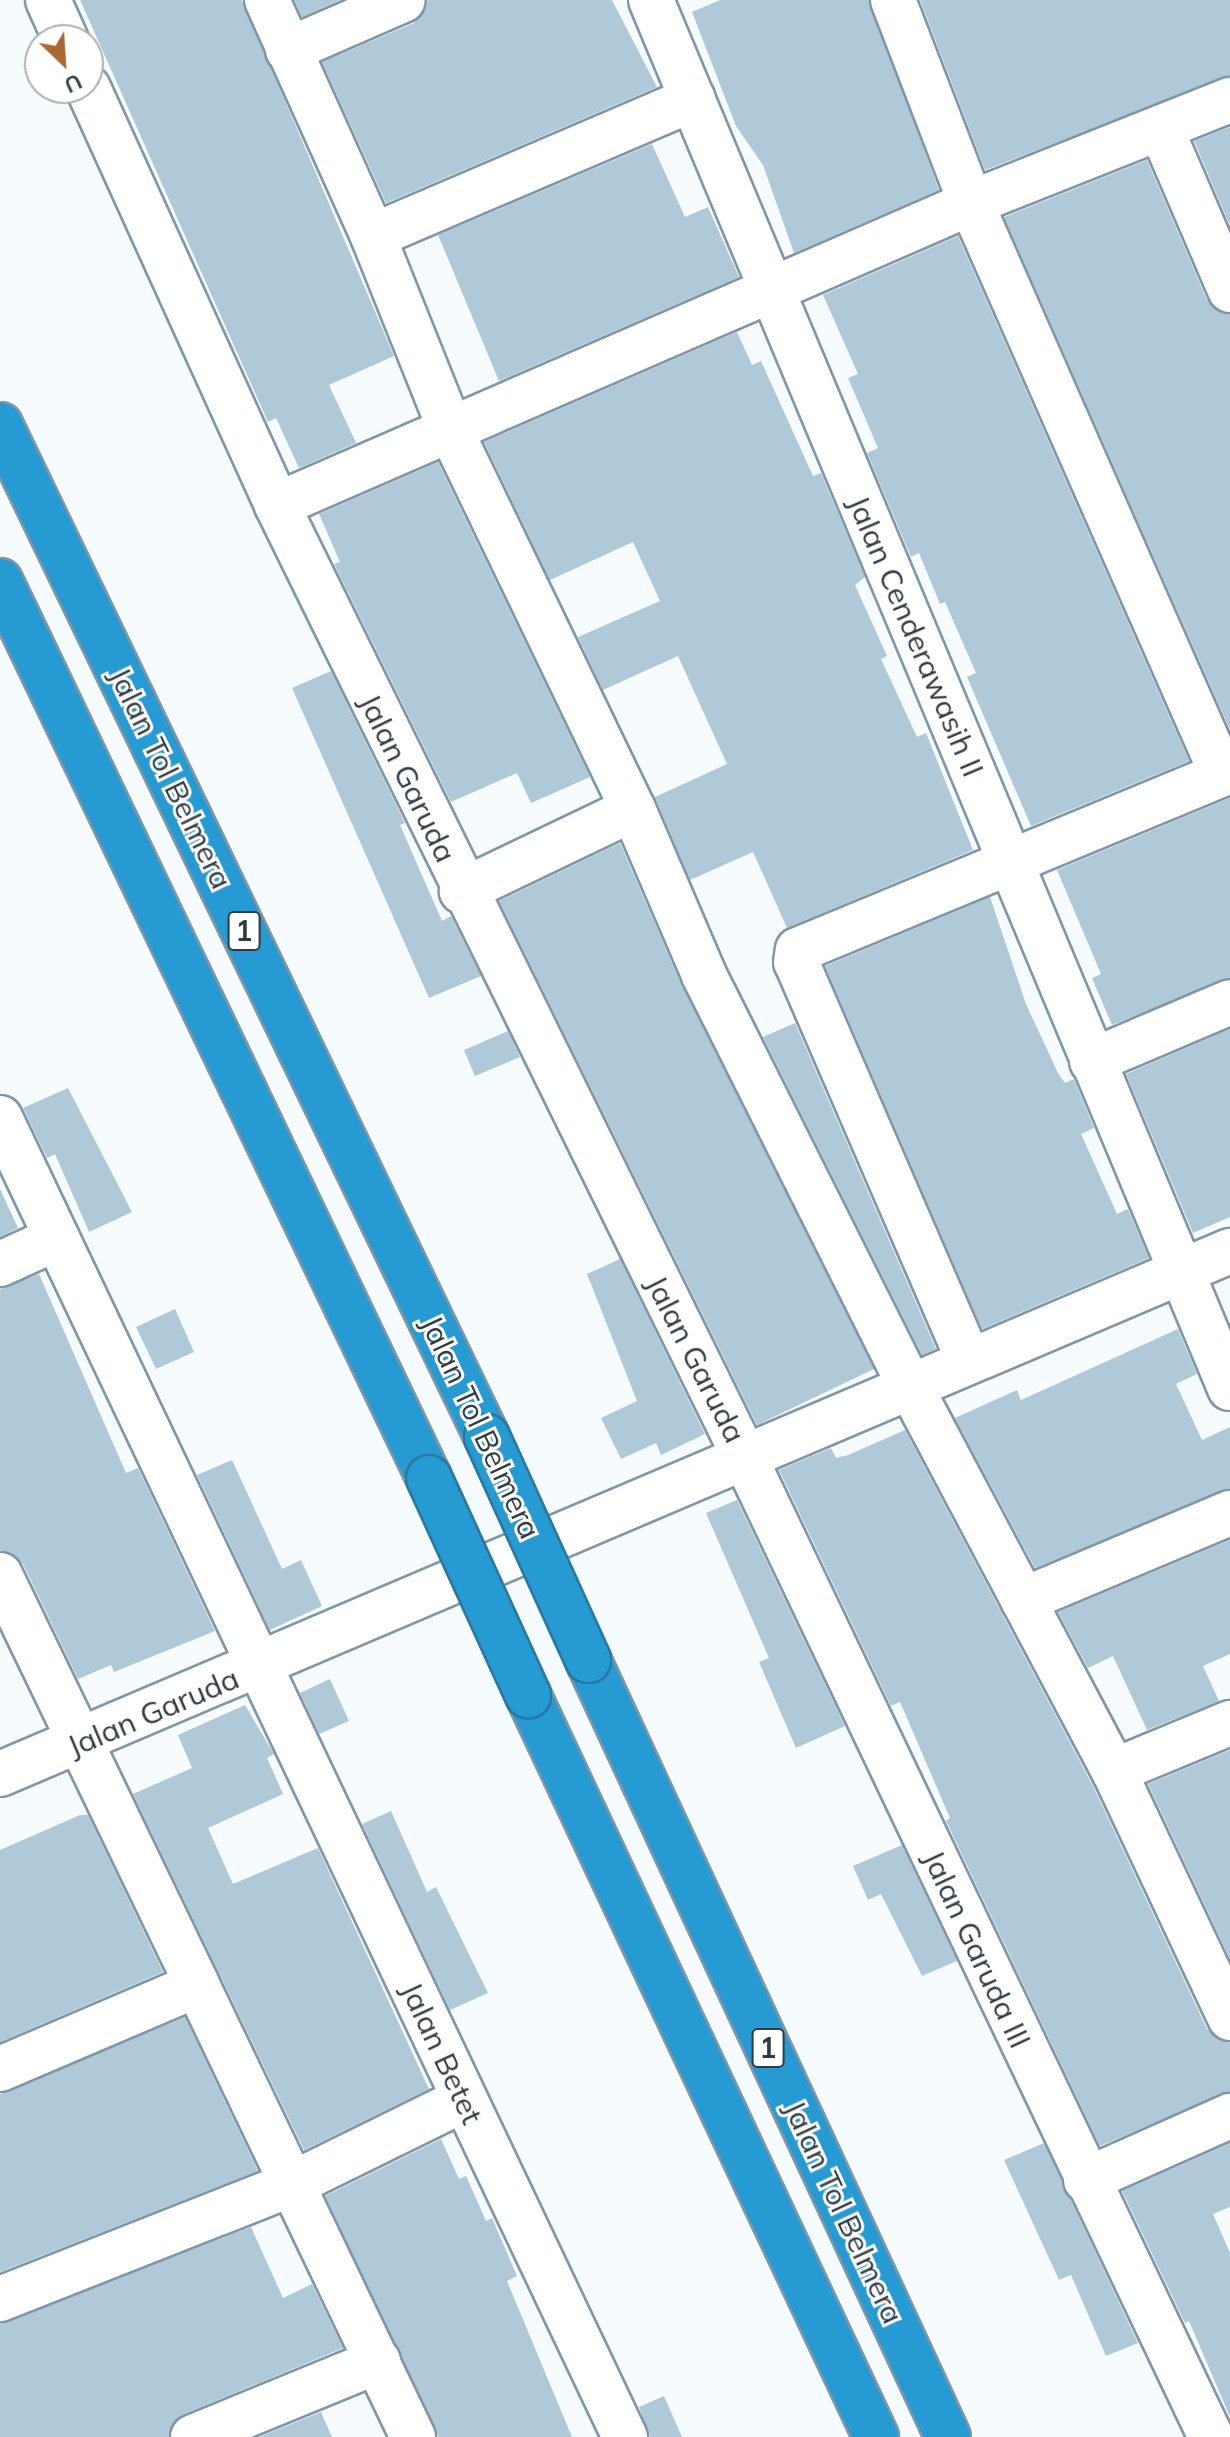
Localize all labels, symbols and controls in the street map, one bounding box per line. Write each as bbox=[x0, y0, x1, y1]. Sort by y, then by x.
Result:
north arrow bbox=[24, 24, 104, 104]
text: U bbox=[60, 68, 87, 100]
street label: Jalan Cenderawasih II bbox=[841, 490, 991, 782]
street label: Jalan Tol Belmera bbox=[102, 662, 240, 894]
street label: Jalan Garuda bbox=[352, 688, 464, 868]
road number: 1 bbox=[226, 907, 262, 955]
street label: Jalan Garuda bbox=[639, 1270, 753, 1448]
street label: Jalan Tol Belmera bbox=[414, 1310, 548, 1544]
street label: Jalan Garuda bbox=[62, 1660, 244, 1764]
street label: Jalan Garuda III bbox=[916, 1845, 1038, 2053]
street label: Jalan Betet bbox=[394, 1976, 490, 2130]
road number: 1 bbox=[750, 2024, 786, 2072]
street label: Jalan Tol Belmera bbox=[777, 2095, 911, 2329]

